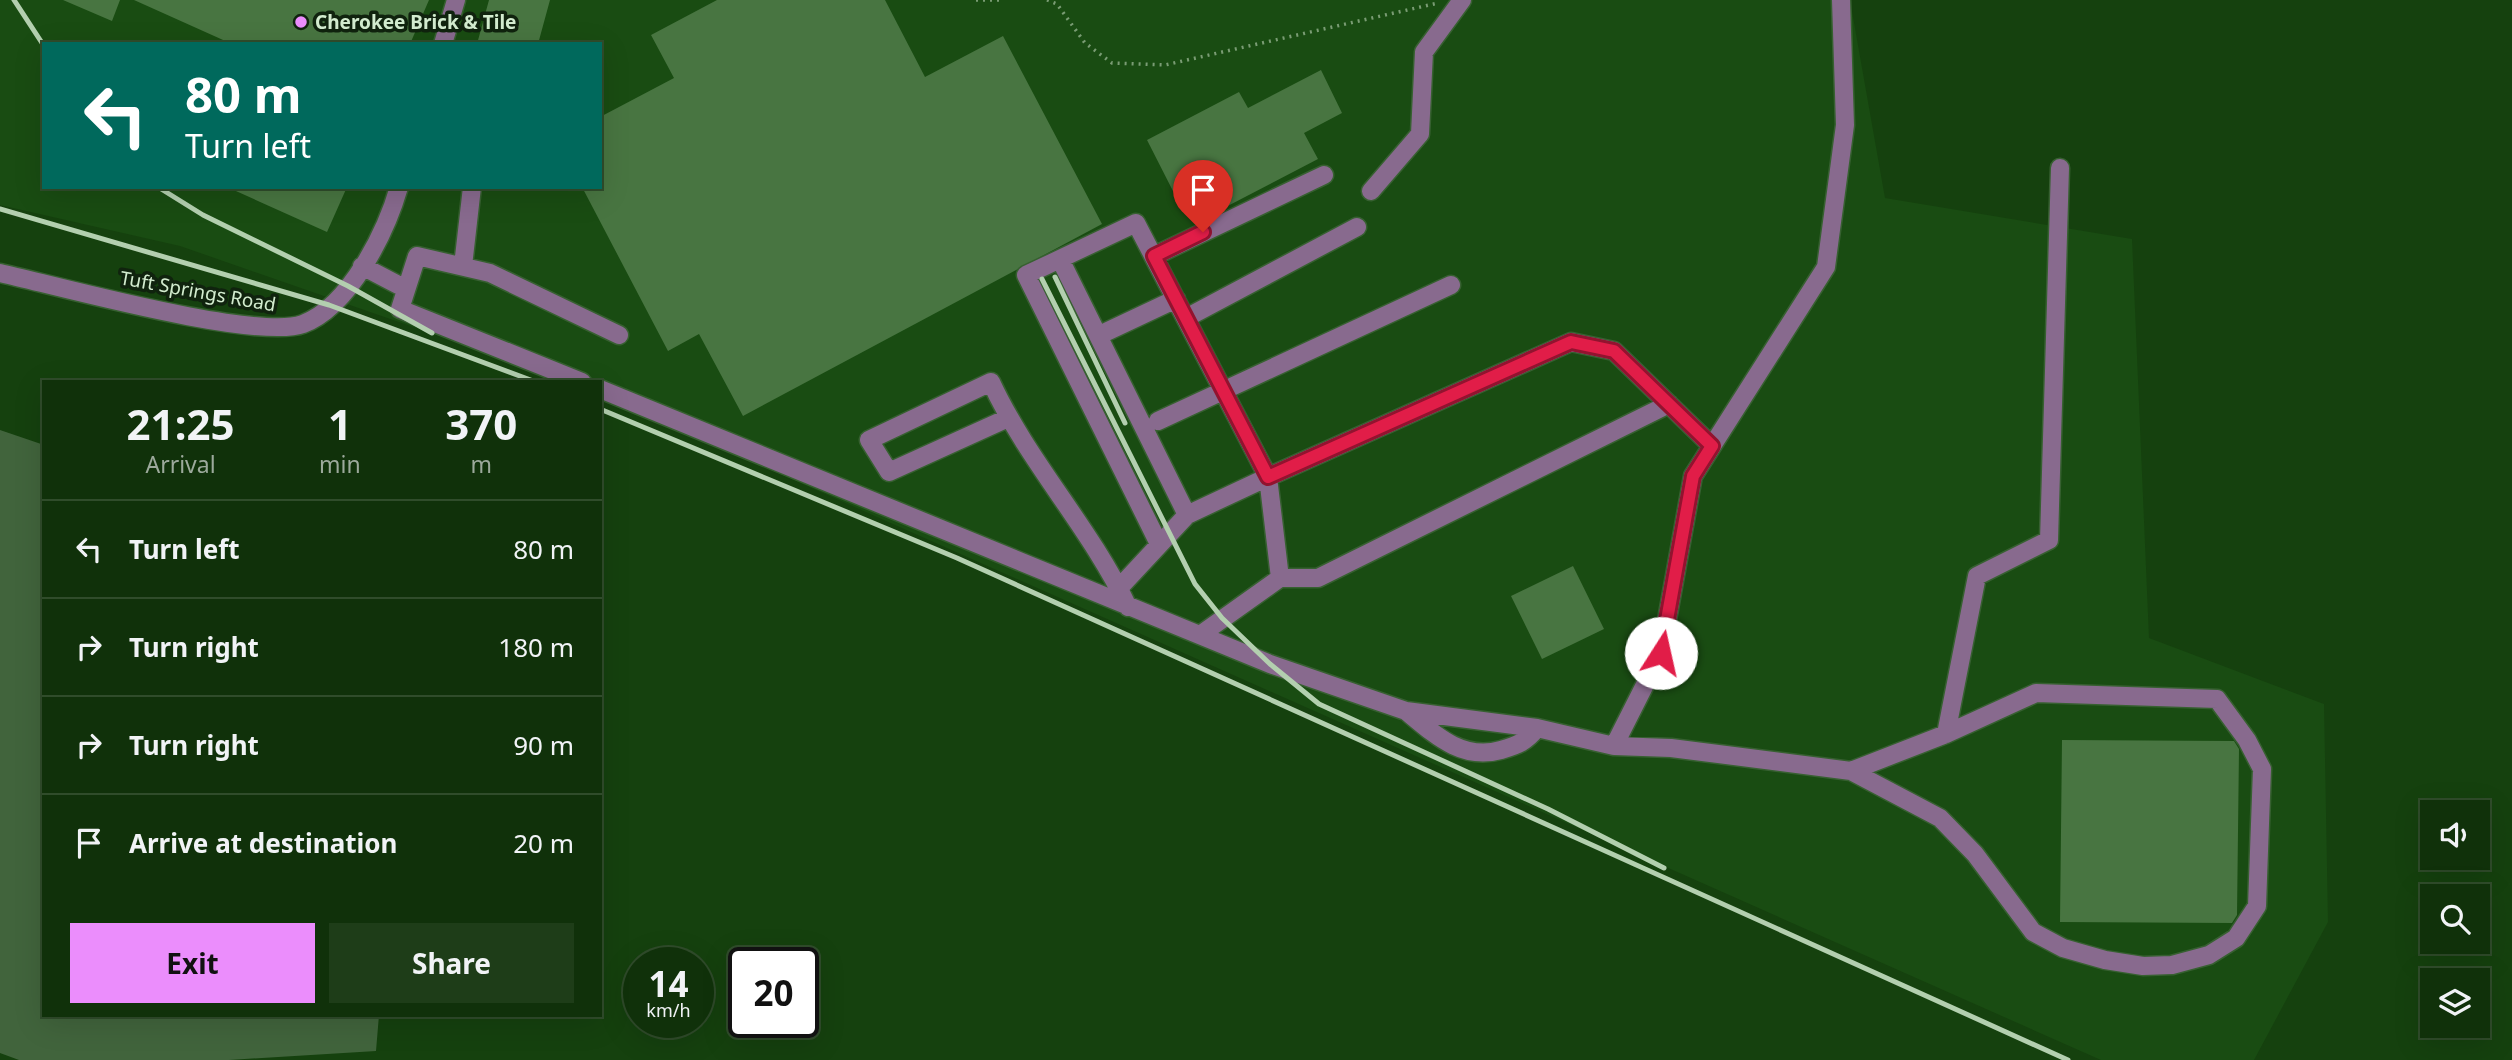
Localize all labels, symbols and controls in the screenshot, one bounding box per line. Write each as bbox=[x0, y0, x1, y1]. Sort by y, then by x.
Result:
place label: Cherokee Brick & Tile bbox=[315, 9, 516, 35]
marker: Cherokee Brick & Tile bbox=[293, 14, 309, 30]
text: 80 m bbox=[185, 61, 302, 127]
icon: left bbox=[70, 70, 161, 161]
text: Turn left bbox=[185, 124, 311, 167]
pin bbox=[1173, 160, 1233, 232]
icon: arrive bbox=[1184, 171, 1222, 209]
street label: Tuft Springs Road bbox=[118, 265, 278, 317]
text: 21:25 bbox=[127, 395, 234, 452]
text: 1 bbox=[328, 395, 352, 452]
text: 370 bbox=[445, 395, 517, 452]
text: Arrival bbox=[145, 448, 216, 480]
text: min bbox=[319, 448, 361, 480]
text: m bbox=[471, 448, 492, 480]
icon: left bbox=[70, 530, 108, 568]
text: Turn left bbox=[129, 531, 240, 567]
text: 80 m bbox=[513, 531, 574, 567]
position arrow bbox=[1624, 616, 1698, 690]
icon: right bbox=[70, 628, 108, 666]
text: Turn right bbox=[129, 629, 259, 665]
text: 180 m bbox=[498, 629, 574, 665]
icon: right bbox=[70, 726, 108, 764]
text: Turn right bbox=[129, 727, 259, 763]
text: 90 m bbox=[513, 727, 574, 763]
map controls bbox=[2420, 800, 2490, 1038]
button: sound bbox=[2420, 800, 2490, 870]
icon: arrive bbox=[70, 824, 108, 862]
text: Arrive at destination bbox=[129, 825, 398, 861]
text: 20 m bbox=[513, 825, 574, 861]
button: search bbox=[2420, 884, 2490, 954]
button: Exit bbox=[70, 923, 315, 1003]
button: Share bbox=[329, 923, 574, 1003]
speed limit sign: 20 bbox=[728, 947, 819, 1038]
text: 14 bbox=[648, 960, 689, 1007]
button: layers bbox=[2420, 968, 2490, 1038]
text: km/h bbox=[646, 998, 691, 1022]

